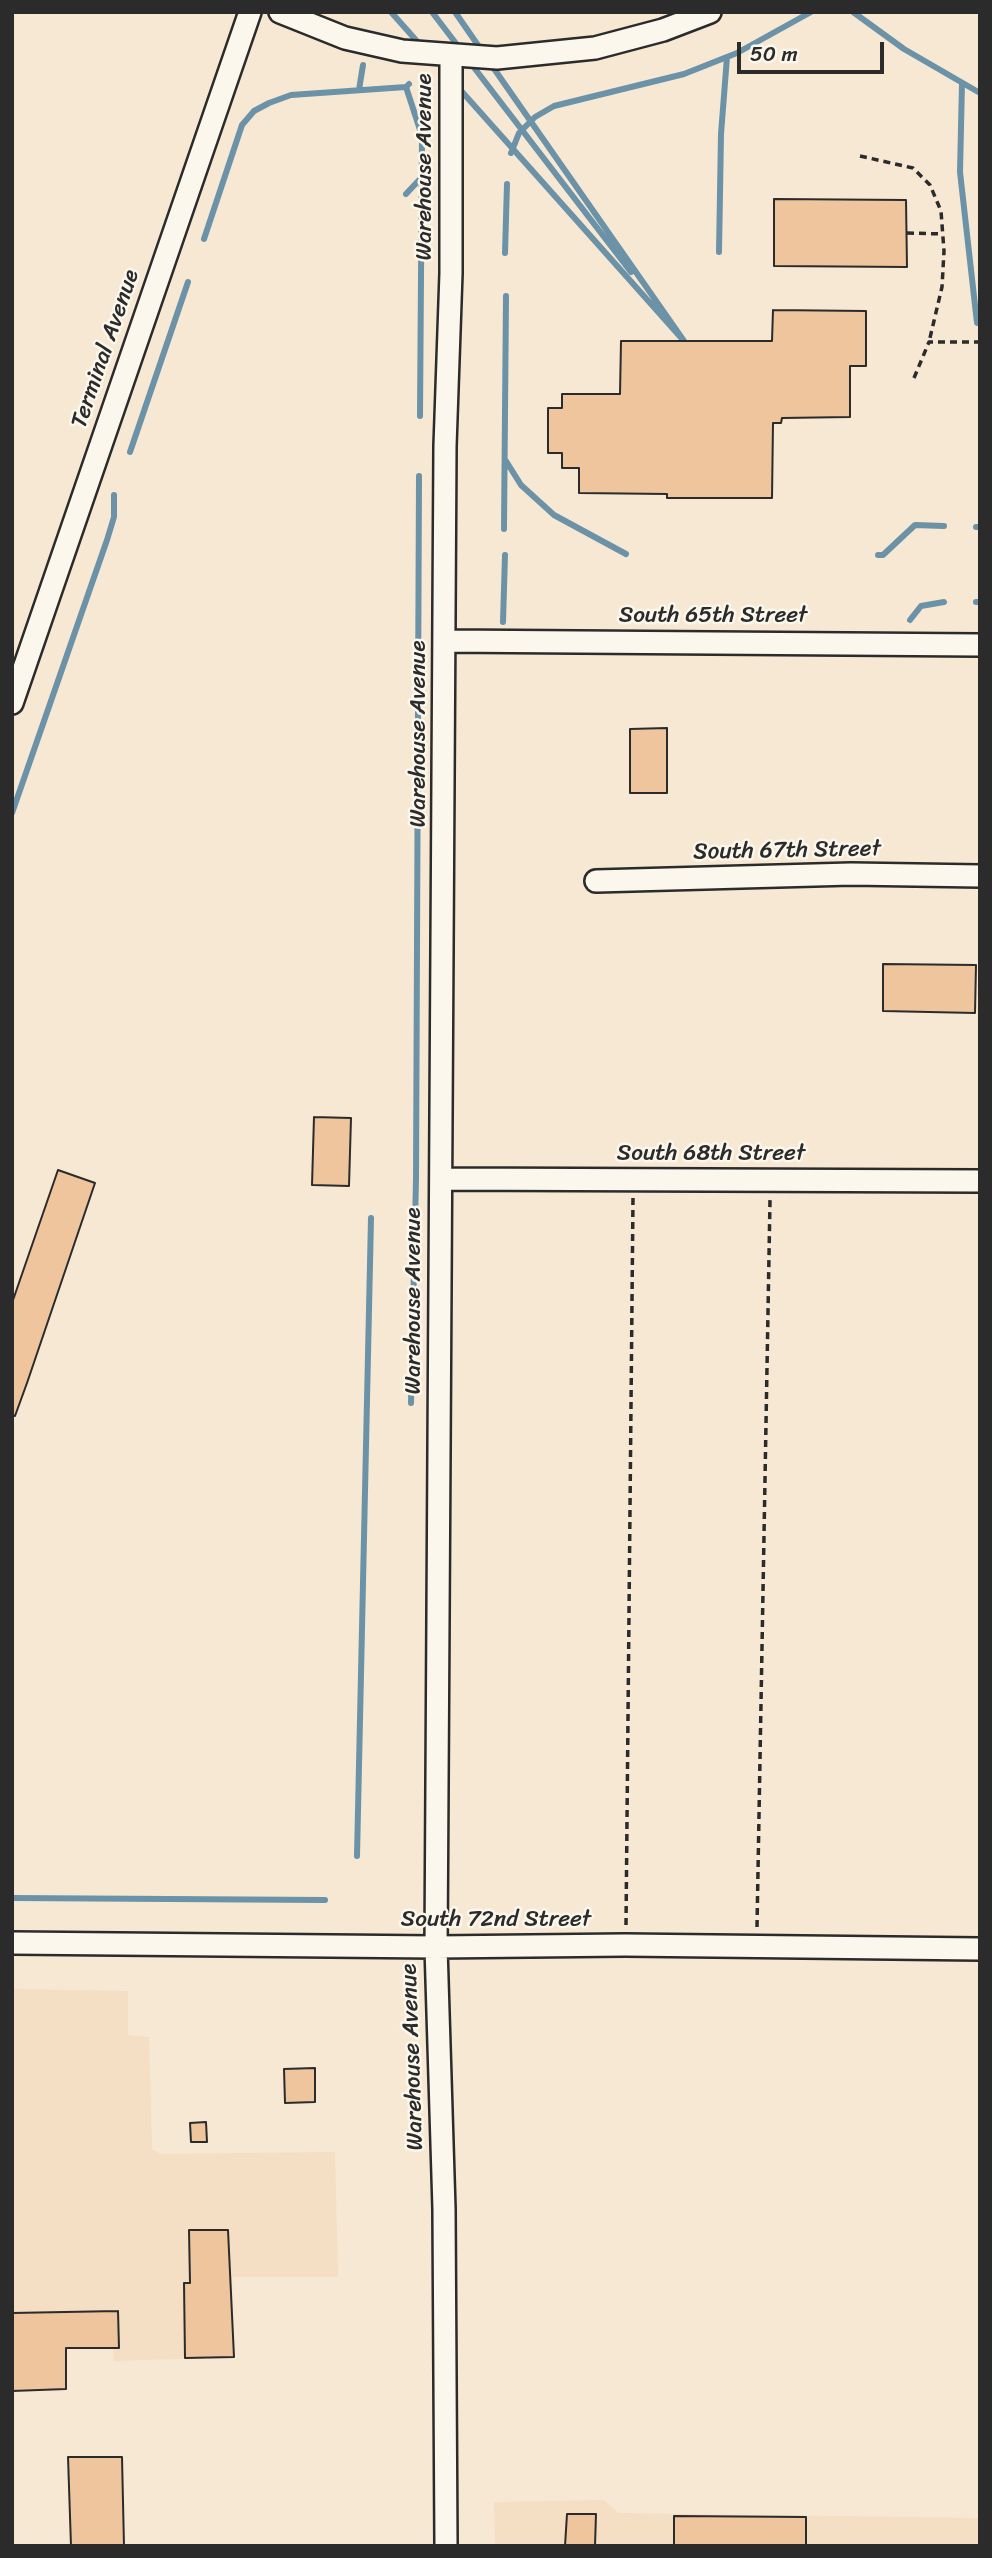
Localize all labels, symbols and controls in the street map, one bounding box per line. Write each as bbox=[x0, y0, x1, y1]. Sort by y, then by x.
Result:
scale bar bbox=[740, 28, 887, 72]
text: 50 m bbox=[750, 35, 798, 73]
street label: Warehouse Avenue bbox=[411, 74, 439, 260]
street label: Terminal Avenue bbox=[66, 266, 146, 432]
street label: South 65th Street bbox=[619, 602, 807, 630]
street label: Warehouse Avenue bbox=[405, 641, 433, 827]
street label: South 67th Street bbox=[693, 836, 881, 866]
street label: South 68th Street bbox=[617, 1140, 805, 1168]
street label: Warehouse Avenue bbox=[400, 1208, 428, 1394]
street label: South 72nd Street bbox=[401, 1906, 591, 1934]
street label: Warehouse Avenue bbox=[396, 1963, 430, 2151]

